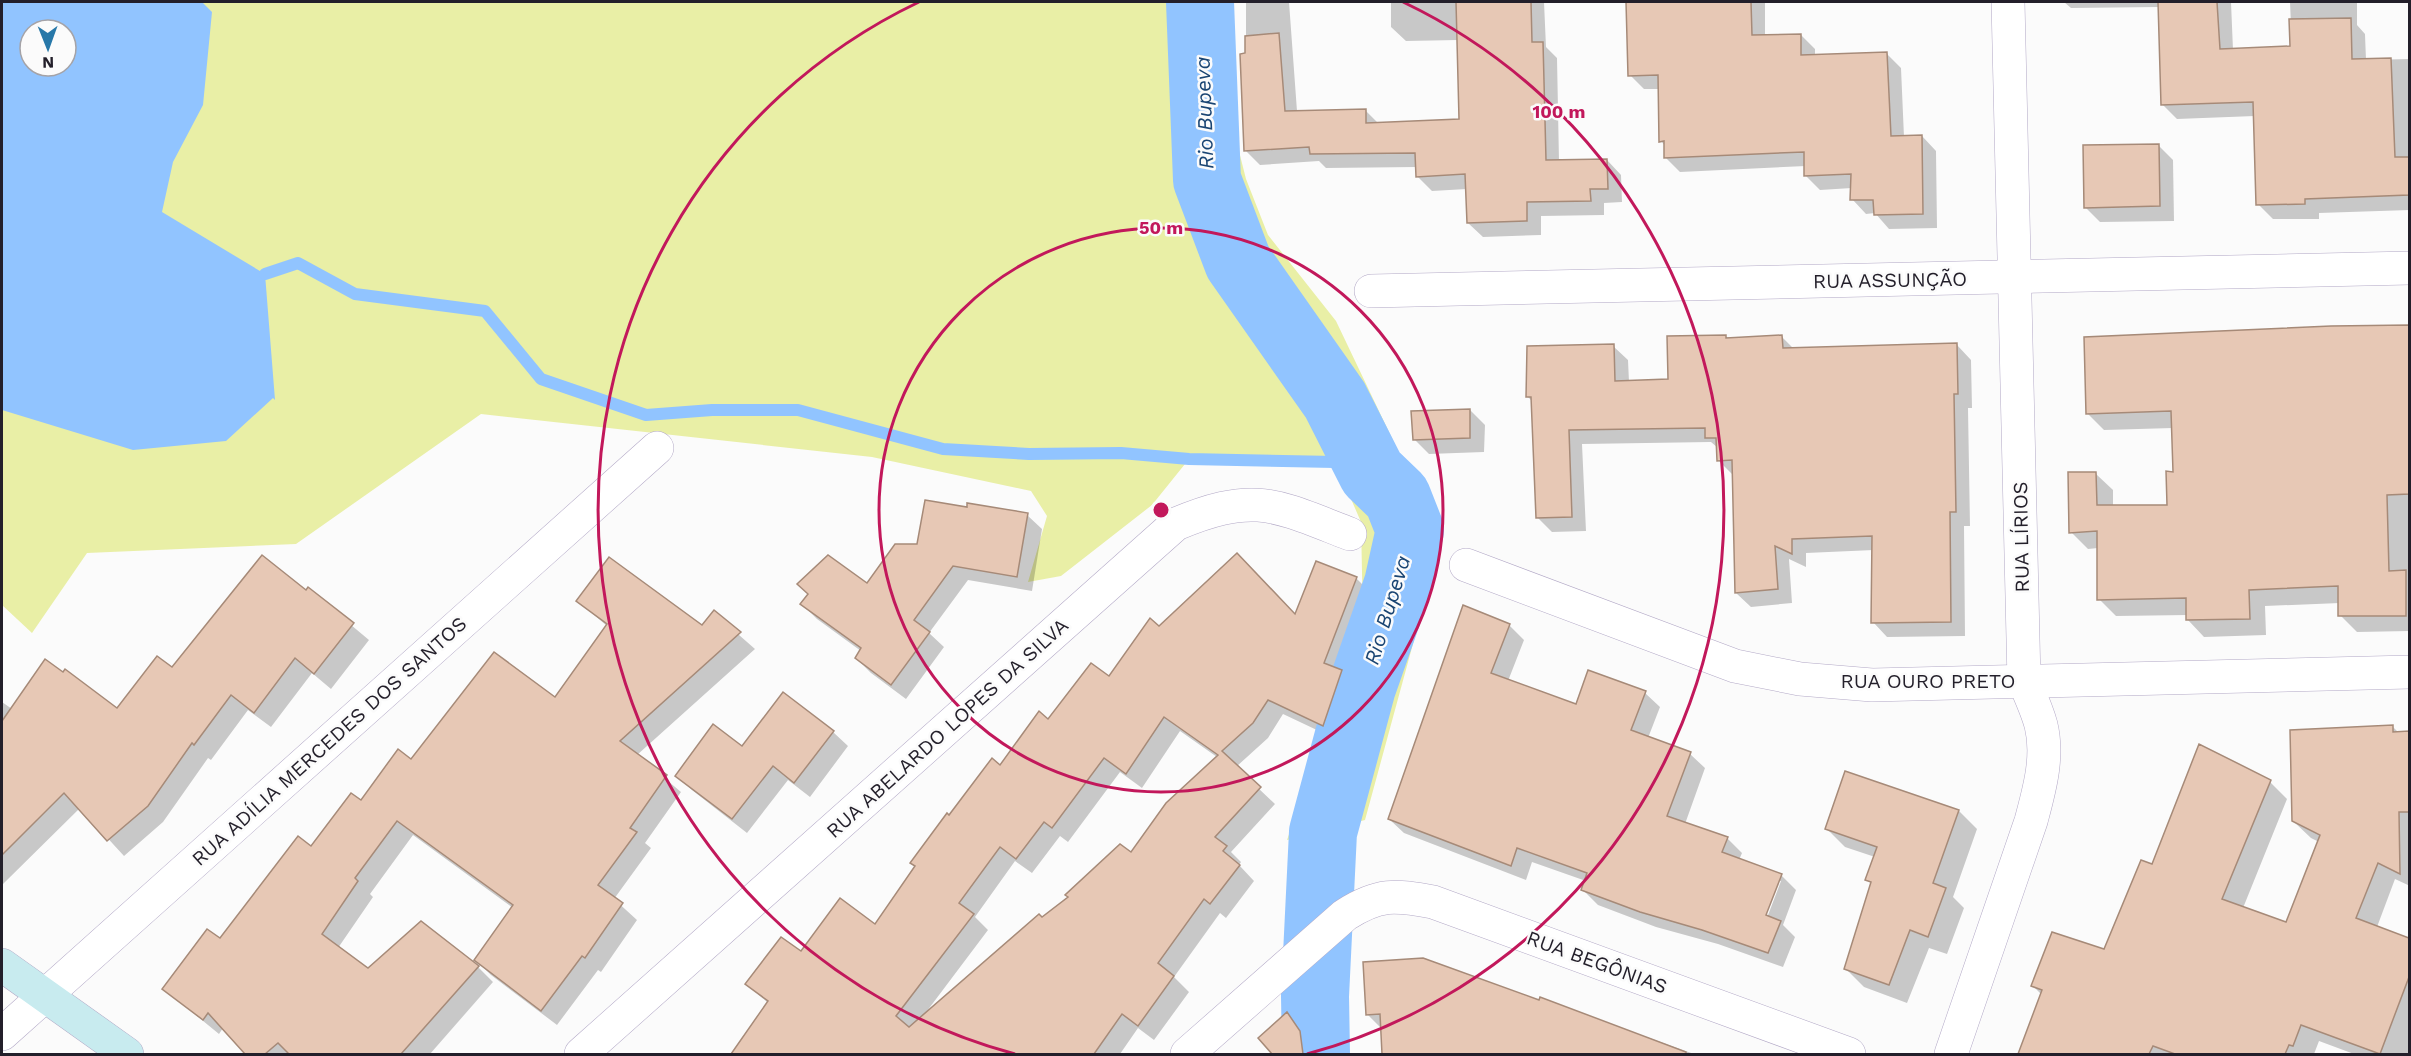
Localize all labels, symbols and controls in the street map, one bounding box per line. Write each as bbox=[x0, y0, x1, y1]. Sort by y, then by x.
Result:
north arrow bbox=[18, 18, 78, 78]
text: N bbox=[42, 53, 54, 72]
water label: Rio Bupeva bbox=[1190, 56, 1218, 170]
text: 100 m bbox=[1532, 101, 1586, 122]
text: 50 m bbox=[1139, 217, 1183, 238]
street label: RUA ASSUNÇÃO bbox=[1813, 267, 1967, 293]
street label: RUA LÍRIOS bbox=[2008, 481, 2034, 593]
centre of rings bbox=[1151, 500, 1171, 520]
water label: Rio Bupeva bbox=[1359, 552, 1415, 668]
street label: RUA ADÍLIA MERCEDES DOS SANTOS bbox=[187, 611, 471, 871]
street label: RUA ABELARDO LOPES DA SILVA bbox=[821, 613, 1073, 843]
street label: RUA OURO PRETO bbox=[1840, 669, 2016, 693]
street label: RUA BEGÔNIAS bbox=[1524, 925, 1670, 999]

